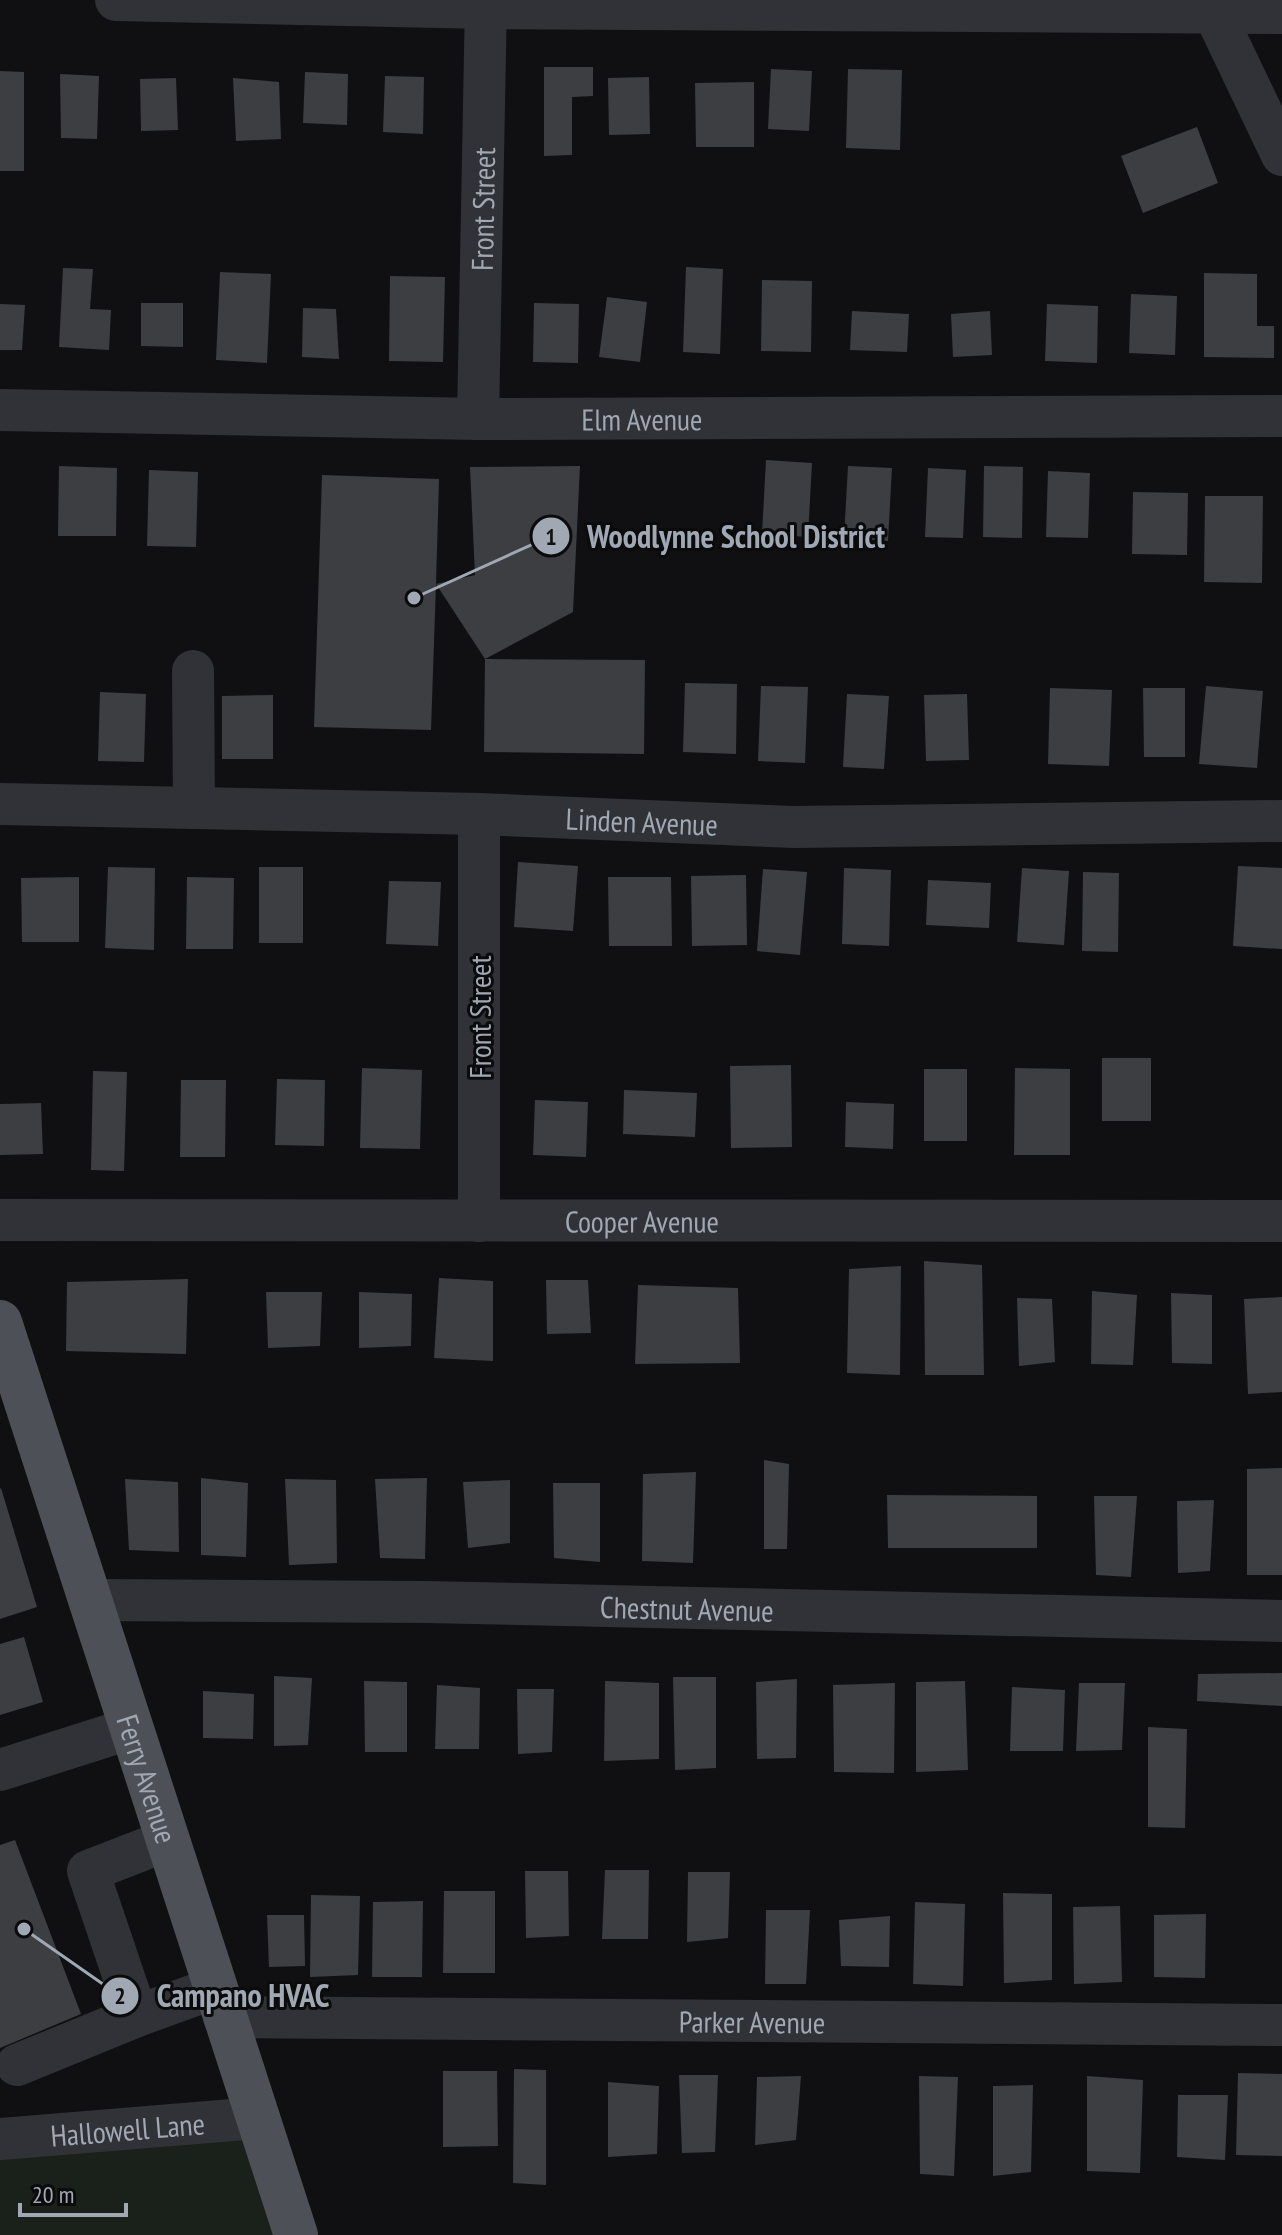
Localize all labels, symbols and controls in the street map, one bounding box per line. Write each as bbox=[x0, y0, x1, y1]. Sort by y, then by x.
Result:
street label: Front Street bbox=[461, 146, 503, 271]
street label: Elm Avenue bbox=[581, 399, 702, 438]
callout: Woodlynne School District bbox=[531, 508, 901, 564]
text: Woodlynne School District bbox=[586, 515, 886, 557]
text: 1 bbox=[545, 521, 557, 552]
street label: Linden Avenue bbox=[565, 798, 719, 843]
street label: Front Street bbox=[460, 955, 499, 1079]
street label: Cooper Avenue bbox=[565, 1201, 719, 1240]
street label: Chestnut Avenue bbox=[600, 1586, 774, 1629]
street label: Ferry Avenue bbox=[109, 1709, 187, 1848]
callout: Campano HVAC bbox=[100, 1968, 345, 2024]
text: Campano HVAC bbox=[157, 1974, 330, 2016]
text: 2 bbox=[114, 1980, 126, 2011]
street label: Parker Avenue bbox=[679, 2001, 825, 2041]
street label: Hallowell Lane bbox=[49, 2103, 206, 2154]
scale bar bbox=[20, 2167, 126, 2217]
text: 20 m bbox=[32, 2179, 74, 2210]

